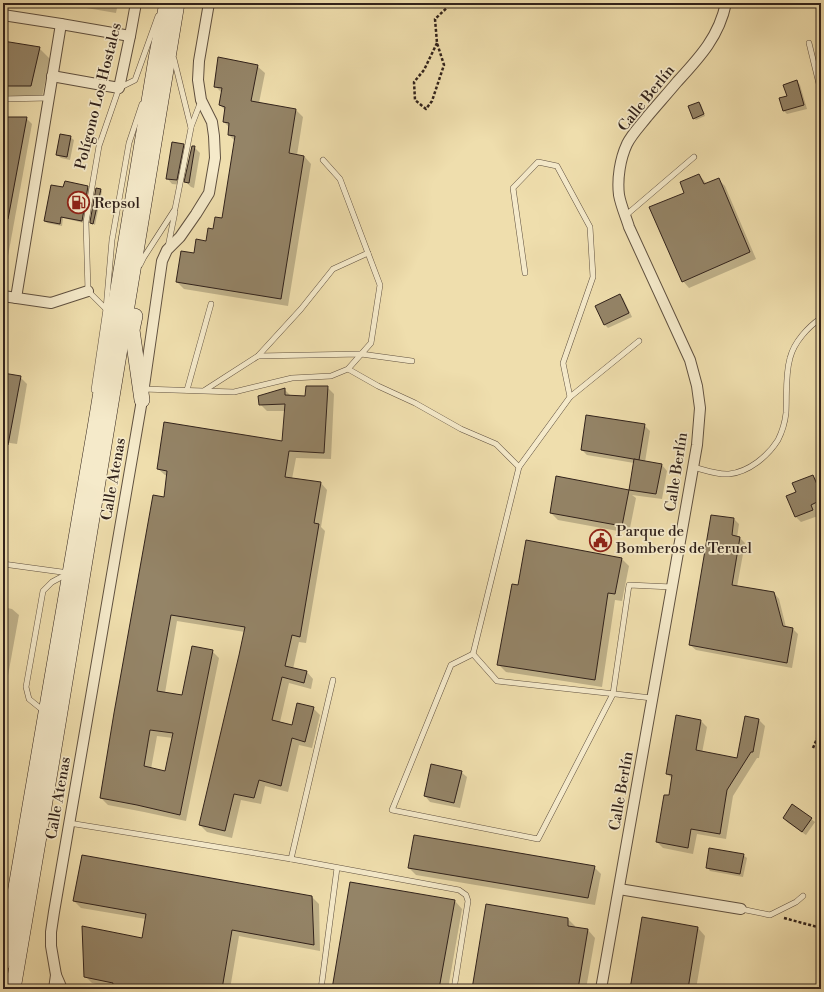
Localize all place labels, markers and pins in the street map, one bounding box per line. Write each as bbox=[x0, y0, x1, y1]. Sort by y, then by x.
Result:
fuel station icon: Repsol bbox=[66, 190, 92, 216]
place label: Repsol bbox=[94, 194, 140, 213]
place label: Parque de Bomberos de Teruel bbox=[615, 522, 753, 558]
public building icon: Parque de Bomberos de Teruel bbox=[587, 527, 613, 553]

